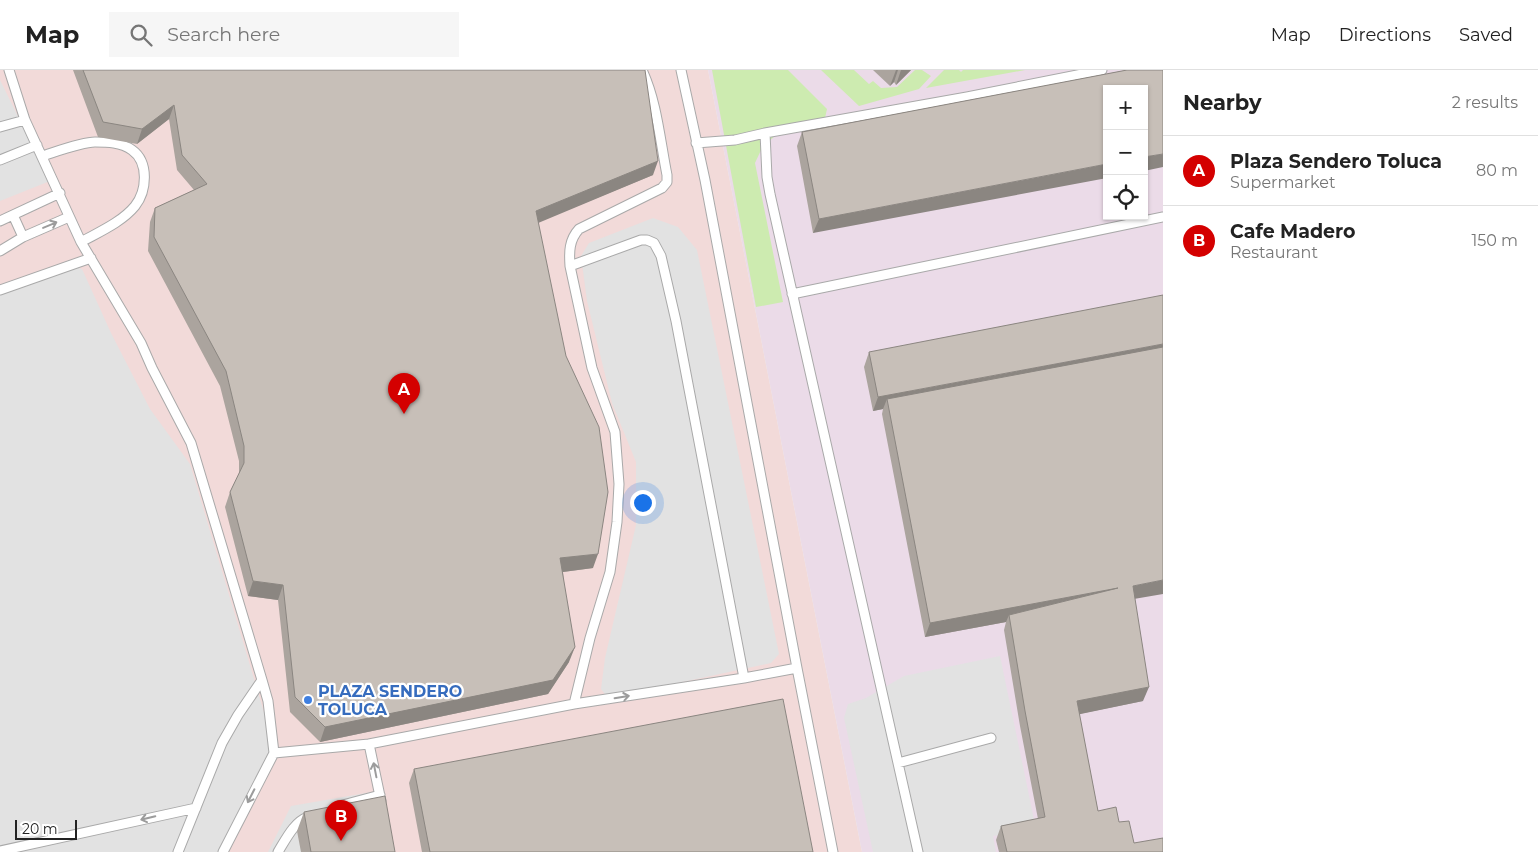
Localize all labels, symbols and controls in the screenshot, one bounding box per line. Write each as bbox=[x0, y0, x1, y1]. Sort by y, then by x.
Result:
search box bbox=[109, 12, 459, 57]
text: Map bbox=[25, 20, 79, 49]
icon: search bbox=[127, 21, 155, 49]
text: Search here bbox=[167, 23, 280, 46]
text: Map bbox=[1271, 24, 1311, 46]
text: Directions bbox=[1339, 24, 1431, 46]
text: Saved bbox=[1459, 24, 1513, 46]
map controls bbox=[1103, 85, 1148, 220]
button: + bbox=[1103, 85, 1148, 130]
text: Nearby bbox=[1183, 90, 1262, 115]
text: 2 results bbox=[1452, 93, 1518, 112]
button: − bbox=[1103, 130, 1148, 175]
text: Plaza Sendero Toluca bbox=[1230, 150, 1442, 173]
text: A bbox=[1193, 161, 1205, 180]
text: 80 m bbox=[1476, 161, 1518, 180]
text: Supermarket bbox=[1230, 173, 1336, 192]
button: locate bbox=[1103, 175, 1148, 220]
one-way arrow bbox=[42, 220, 57, 230]
text: Cafe Madero bbox=[1230, 220, 1356, 243]
text: B bbox=[1193, 231, 1205, 250]
text: 150 m bbox=[1471, 231, 1518, 250]
text: Restaurant bbox=[1230, 243, 1318, 262]
pin: A bbox=[388, 373, 420, 414]
your location bbox=[630, 490, 656, 516]
place label: PLAZA SENDERO TOLUCA bbox=[318, 682, 462, 719]
one-way arrow bbox=[614, 692, 630, 702]
marker: PLAZA SENDERO TOLUCA bbox=[302, 694, 314, 706]
one-way arrow bbox=[369, 763, 379, 779]
one-way arrow bbox=[246, 788, 255, 803]
pin: B bbox=[325, 800, 357, 841]
one-way arrow bbox=[140, 814, 156, 823]
scale bar bbox=[15, 817, 78, 840]
text: 20 m bbox=[22, 820, 58, 838]

